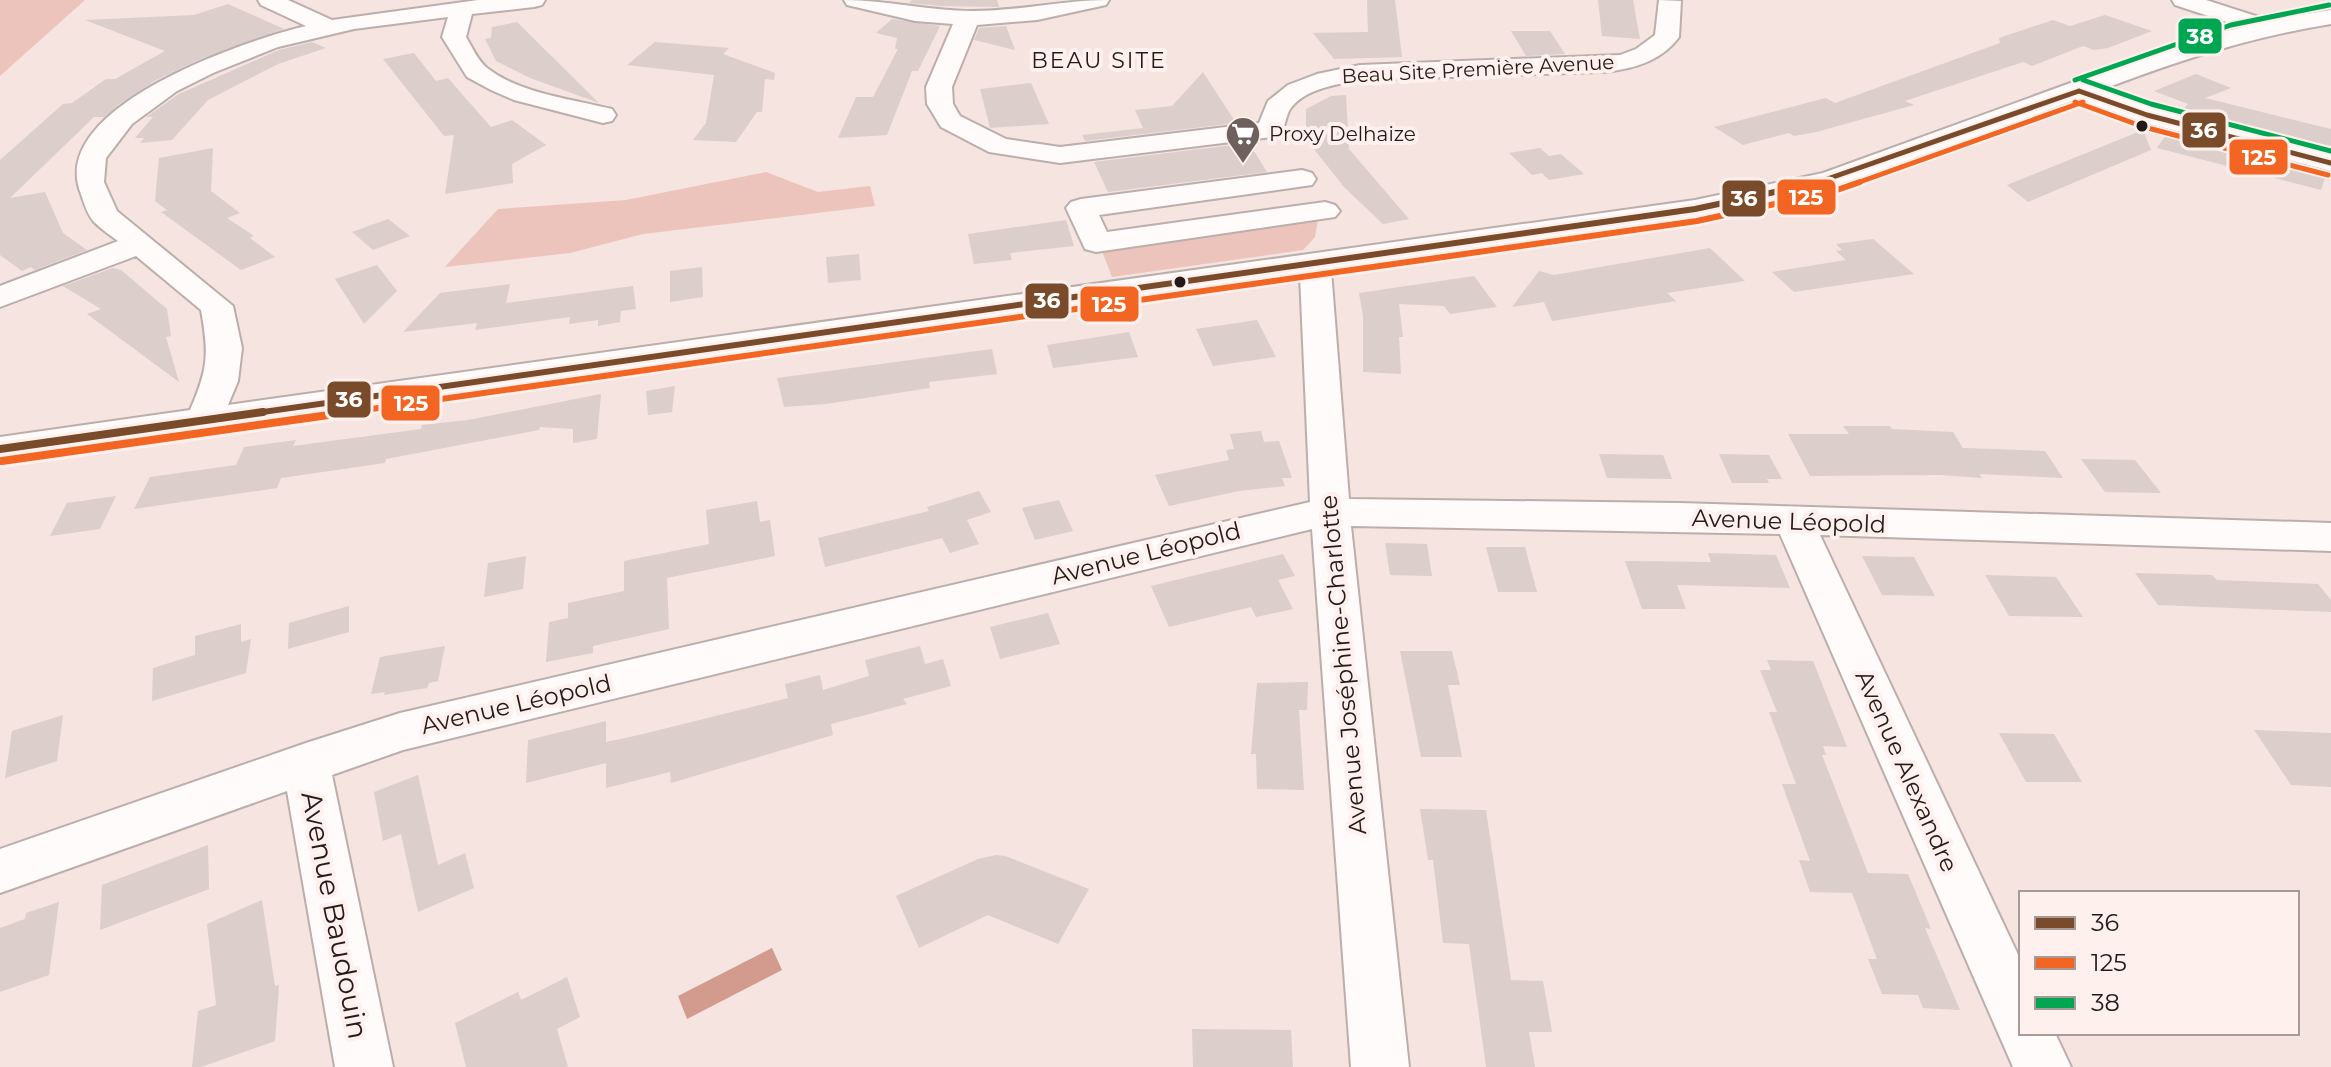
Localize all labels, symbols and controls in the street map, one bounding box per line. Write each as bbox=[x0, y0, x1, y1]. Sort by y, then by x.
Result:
line badge: 38 bbox=[2177, 17, 2223, 55]
text: 38 bbox=[2185, 23, 2214, 50]
district label: BEAU SITE bbox=[1031, 47, 1167, 74]
street label: Beau Site Première Avenue bbox=[1341, 50, 1615, 88]
line badge: 36 bbox=[2181, 111, 2227, 149]
supermarket icon: Proxy Delhaize bbox=[1224, 115, 1262, 165]
text: 36 bbox=[2189, 117, 2218, 144]
unlabelled marker bbox=[2134, 118, 2150, 134]
place label: Proxy Delhaize bbox=[1269, 122, 1416, 146]
line badge: 125 bbox=[2228, 138, 2289, 176]
text: 125 bbox=[2242, 144, 2276, 171]
line badge: 125 bbox=[1776, 178, 1837, 216]
line badge: 36 bbox=[1721, 179, 1767, 218]
text: 125 bbox=[1789, 184, 1823, 211]
text: 36 bbox=[1729, 185, 1758, 212]
unlabelled marker bbox=[1172, 274, 1188, 290]
line badge: 36 bbox=[1024, 282, 1070, 320]
line badge: 125 bbox=[1079, 285, 1140, 323]
text: 36 bbox=[1032, 287, 1061, 314]
text: 125 bbox=[1092, 291, 1126, 318]
line badge: 36 bbox=[326, 380, 372, 419]
line badge: 125 bbox=[380, 384, 441, 422]
text: 36 bbox=[334, 386, 363, 413]
text: 125 bbox=[394, 390, 428, 417]
street label: Avenue Joséphine-Charlotte bbox=[1314, 494, 1372, 836]
street label: Avenue Léopold bbox=[1691, 503, 1887, 539]
street label: Avenue Léopold bbox=[1048, 515, 1244, 591]
street label: Avenue Alexandre bbox=[1849, 666, 1965, 876]
street label: Avenue Léopold bbox=[418, 668, 614, 740]
street label: Avenue Baudouin bbox=[294, 788, 376, 1042]
legend bbox=[2019, 891, 2299, 1035]
text: 36 bbox=[2091, 908, 2119, 937]
text: 125 bbox=[2091, 948, 2127, 977]
text: 38 bbox=[2091, 988, 2120, 1017]

